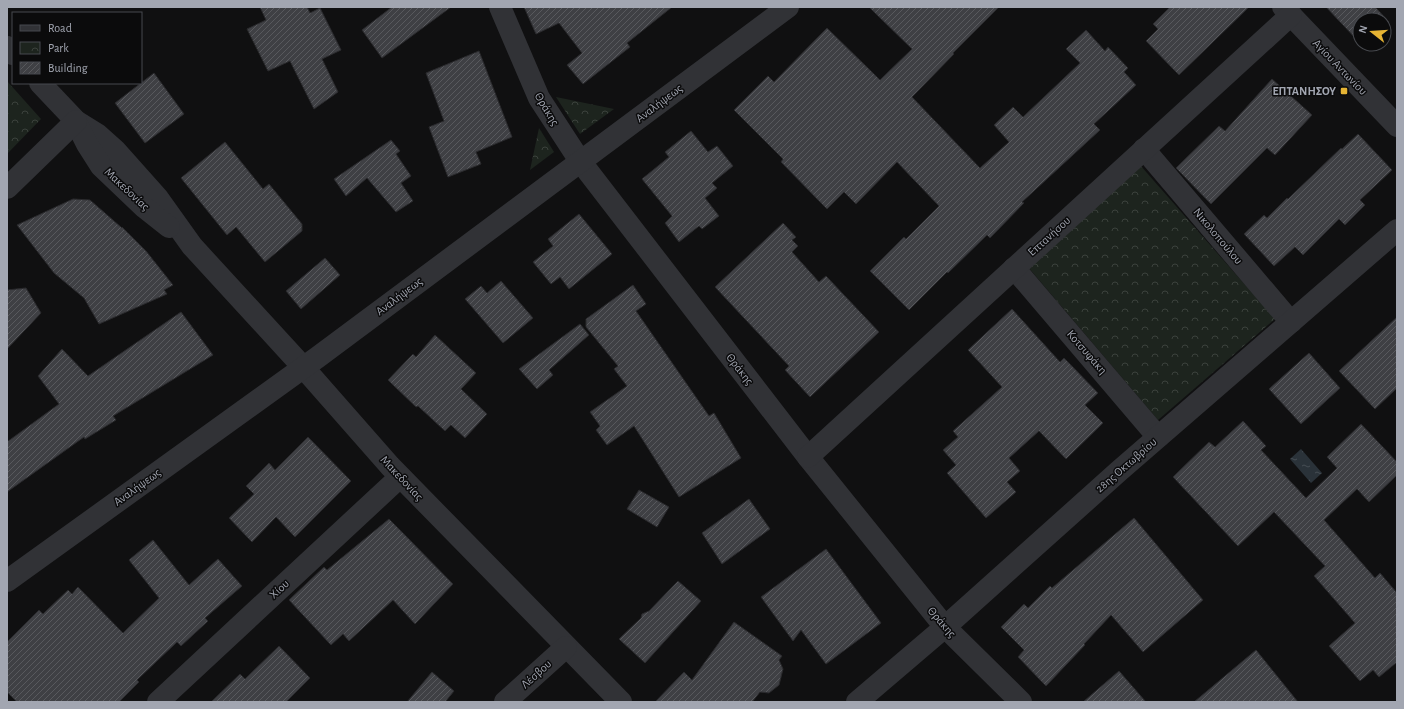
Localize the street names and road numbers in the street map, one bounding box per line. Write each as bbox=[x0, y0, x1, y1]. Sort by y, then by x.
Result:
street label: Αγίου Αντωνίου bbox=[1311, 37, 1369, 97]
street label: Αναλήψεως bbox=[634, 82, 685, 125]
street label: Θράκης bbox=[532, 90, 562, 128]
street label: Μακεδονίας bbox=[102, 165, 152, 214]
street label: Νικολοπούλου bbox=[1191, 206, 1245, 266]
street label: Επτανήσου bbox=[1025, 214, 1073, 258]
street label: Αναλήψεως bbox=[374, 275, 425, 318]
street label: Κοτσυφάκη bbox=[1065, 328, 1109, 376]
street label: Θράκης bbox=[723, 351, 756, 388]
street label: 28ης Οκτωβρίου bbox=[1093, 435, 1159, 495]
street label: Μακεδονίας bbox=[378, 453, 426, 504]
street label: Αναλήψεως bbox=[111, 466, 164, 509]
street label: Χίου bbox=[267, 577, 291, 601]
street label: Θράκης bbox=[925, 604, 959, 640]
street label: Λέσβου bbox=[519, 657, 554, 691]

